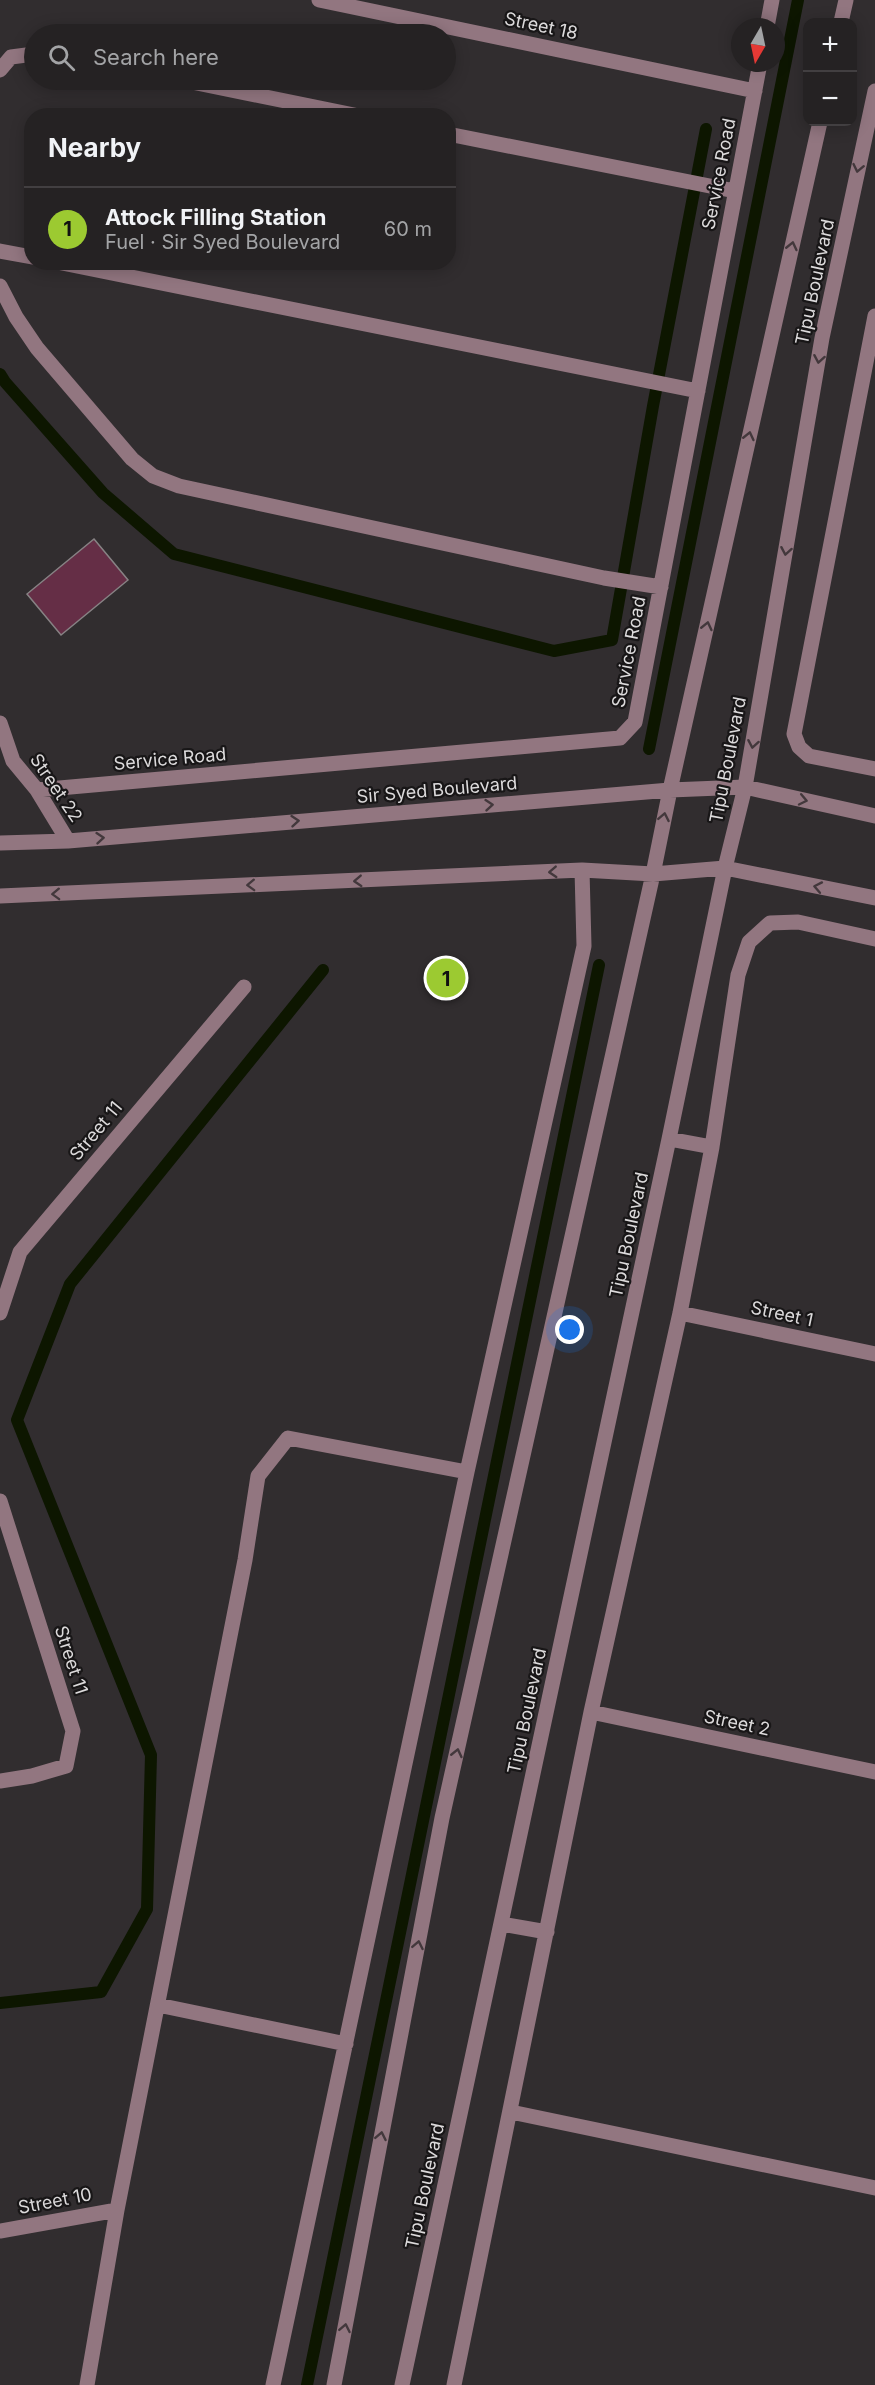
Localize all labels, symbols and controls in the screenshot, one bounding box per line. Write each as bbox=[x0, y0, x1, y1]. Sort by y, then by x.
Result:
street label: Street 18 bbox=[503, 8, 580, 44]
north arrow bbox=[731, 18, 785, 72]
map controls bbox=[803, 18, 857, 126]
button: + bbox=[803, 18, 857, 72]
search box bbox=[24, 24, 456, 90]
icon: search bbox=[45, 41, 78, 74]
text: Search here bbox=[93, 44, 219, 70]
button: − bbox=[803, 72, 857, 126]
street label: Service Road bbox=[697, 117, 740, 231]
text: Nearby bbox=[48, 132, 141, 163]
one-way arrow bbox=[853, 163, 866, 173]
text: Attock Filling Station bbox=[105, 204, 326, 230]
text: 1 bbox=[63, 217, 72, 241]
text: 60 m bbox=[384, 217, 432, 241]
street label: Tipu Boulevard bbox=[791, 217, 838, 347]
text: Fuel · Sir Syed Boulevard bbox=[105, 230, 340, 254]
one-way arrow bbox=[785, 241, 798, 251]
one-way arrow bbox=[813, 355, 825, 364]
one-way arrow bbox=[742, 431, 755, 441]
one-way arrow bbox=[780, 546, 793, 556]
street label: Service Road bbox=[607, 595, 650, 709]
one-way arrow bbox=[699, 622, 712, 632]
street label: Tipu Boulevard bbox=[705, 695, 750, 825]
one-way arrow bbox=[747, 738, 760, 748]
street label: Service Road bbox=[113, 743, 227, 774]
street label: Street 22 bbox=[26, 750, 87, 826]
street label: Sir Syed Boulevard bbox=[356, 772, 518, 807]
one-way arrow bbox=[797, 792, 807, 805]
one-way arrow bbox=[484, 799, 493, 812]
one-way arrow bbox=[657, 812, 670, 822]
one-way arrow bbox=[290, 815, 299, 828]
one-way arrow bbox=[96, 832, 105, 845]
one-way arrow bbox=[548, 865, 557, 878]
one-way arrow bbox=[353, 874, 362, 887]
one-way arrow bbox=[246, 879, 255, 892]
one-way arrow bbox=[813, 881, 823, 894]
one-way arrow bbox=[51, 887, 60, 900]
pin: 1 bbox=[426, 956, 466, 1000]
street label: Street 11 bbox=[65, 1097, 126, 1164]
street label: Tipu Boulevard bbox=[605, 1170, 652, 1300]
street label: Street 1 bbox=[749, 1297, 815, 1330]
your location bbox=[555, 1315, 584, 1344]
street label: Street 11 bbox=[51, 1623, 92, 1697]
street label: Tipu Boulevard bbox=[503, 1646, 550, 1776]
street label: Street 2 bbox=[702, 1705, 772, 1740]
one-way arrow bbox=[449, 1749, 462, 1759]
one-way arrow bbox=[411, 1940, 424, 1950]
street label: Tipu Boulevard bbox=[401, 2121, 448, 2251]
one-way arrow bbox=[374, 2131, 387, 2141]
street label: Street 10 bbox=[16, 2183, 93, 2218]
one-way arrow bbox=[338, 2323, 351, 2333]

